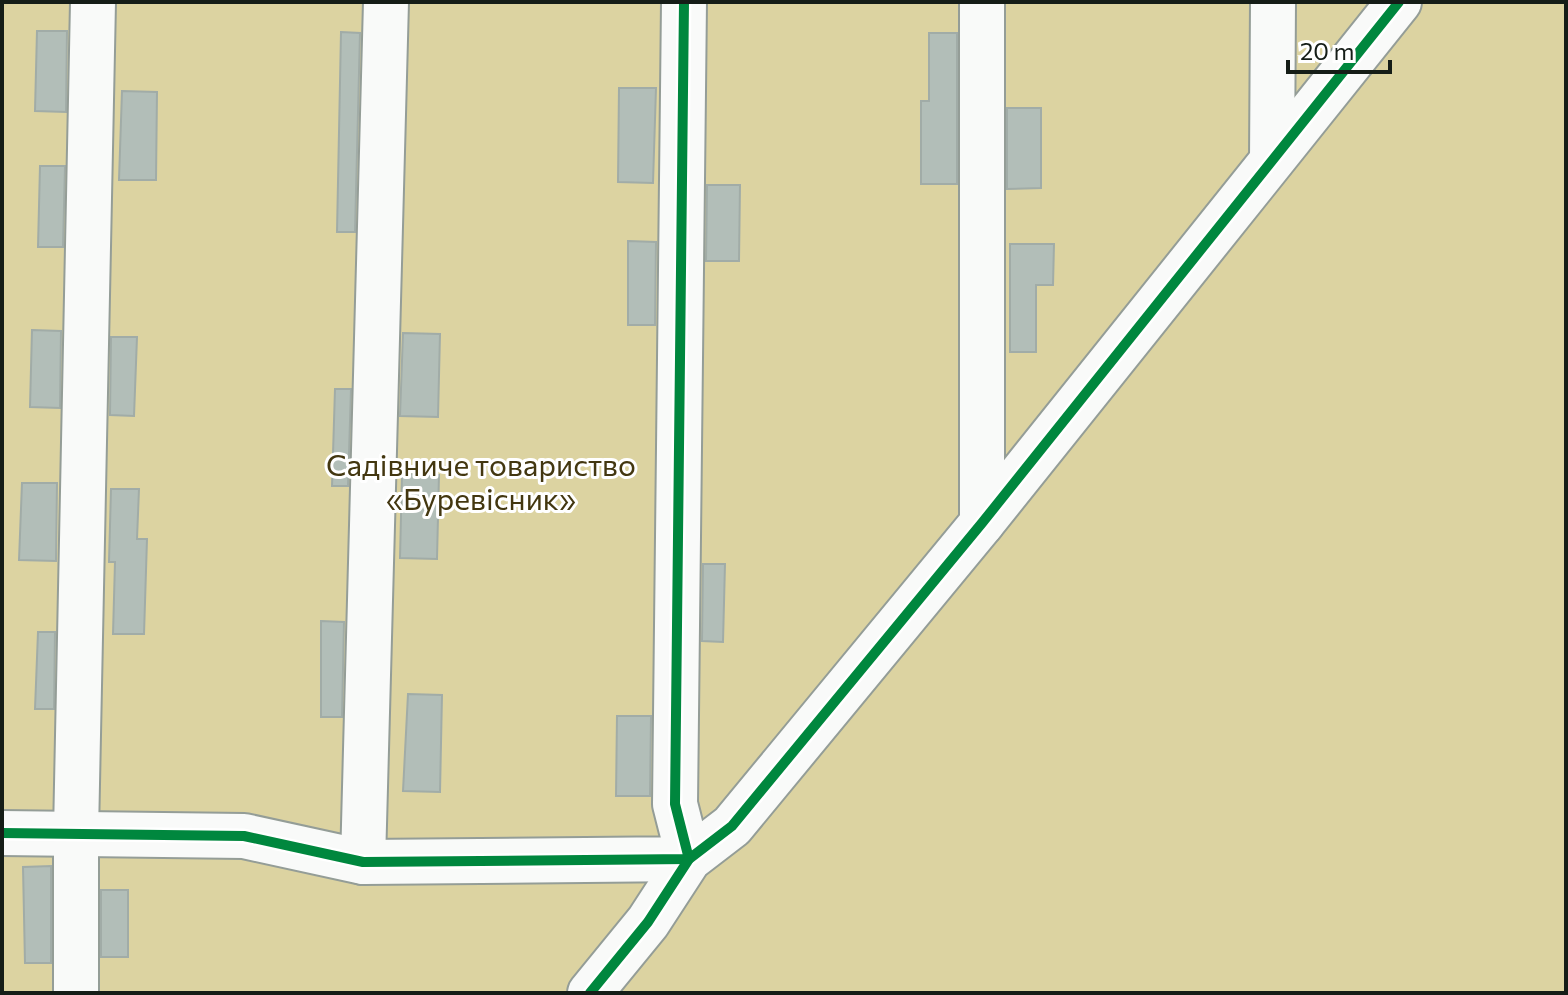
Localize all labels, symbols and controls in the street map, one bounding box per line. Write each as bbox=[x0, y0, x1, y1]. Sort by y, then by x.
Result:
scale bar bbox=[1288, 24, 1390, 74]
text: 20 m bbox=[1300, 36, 1354, 65]
park label: Садівниче товариство «Буревісник» bbox=[326, 445, 636, 516]

